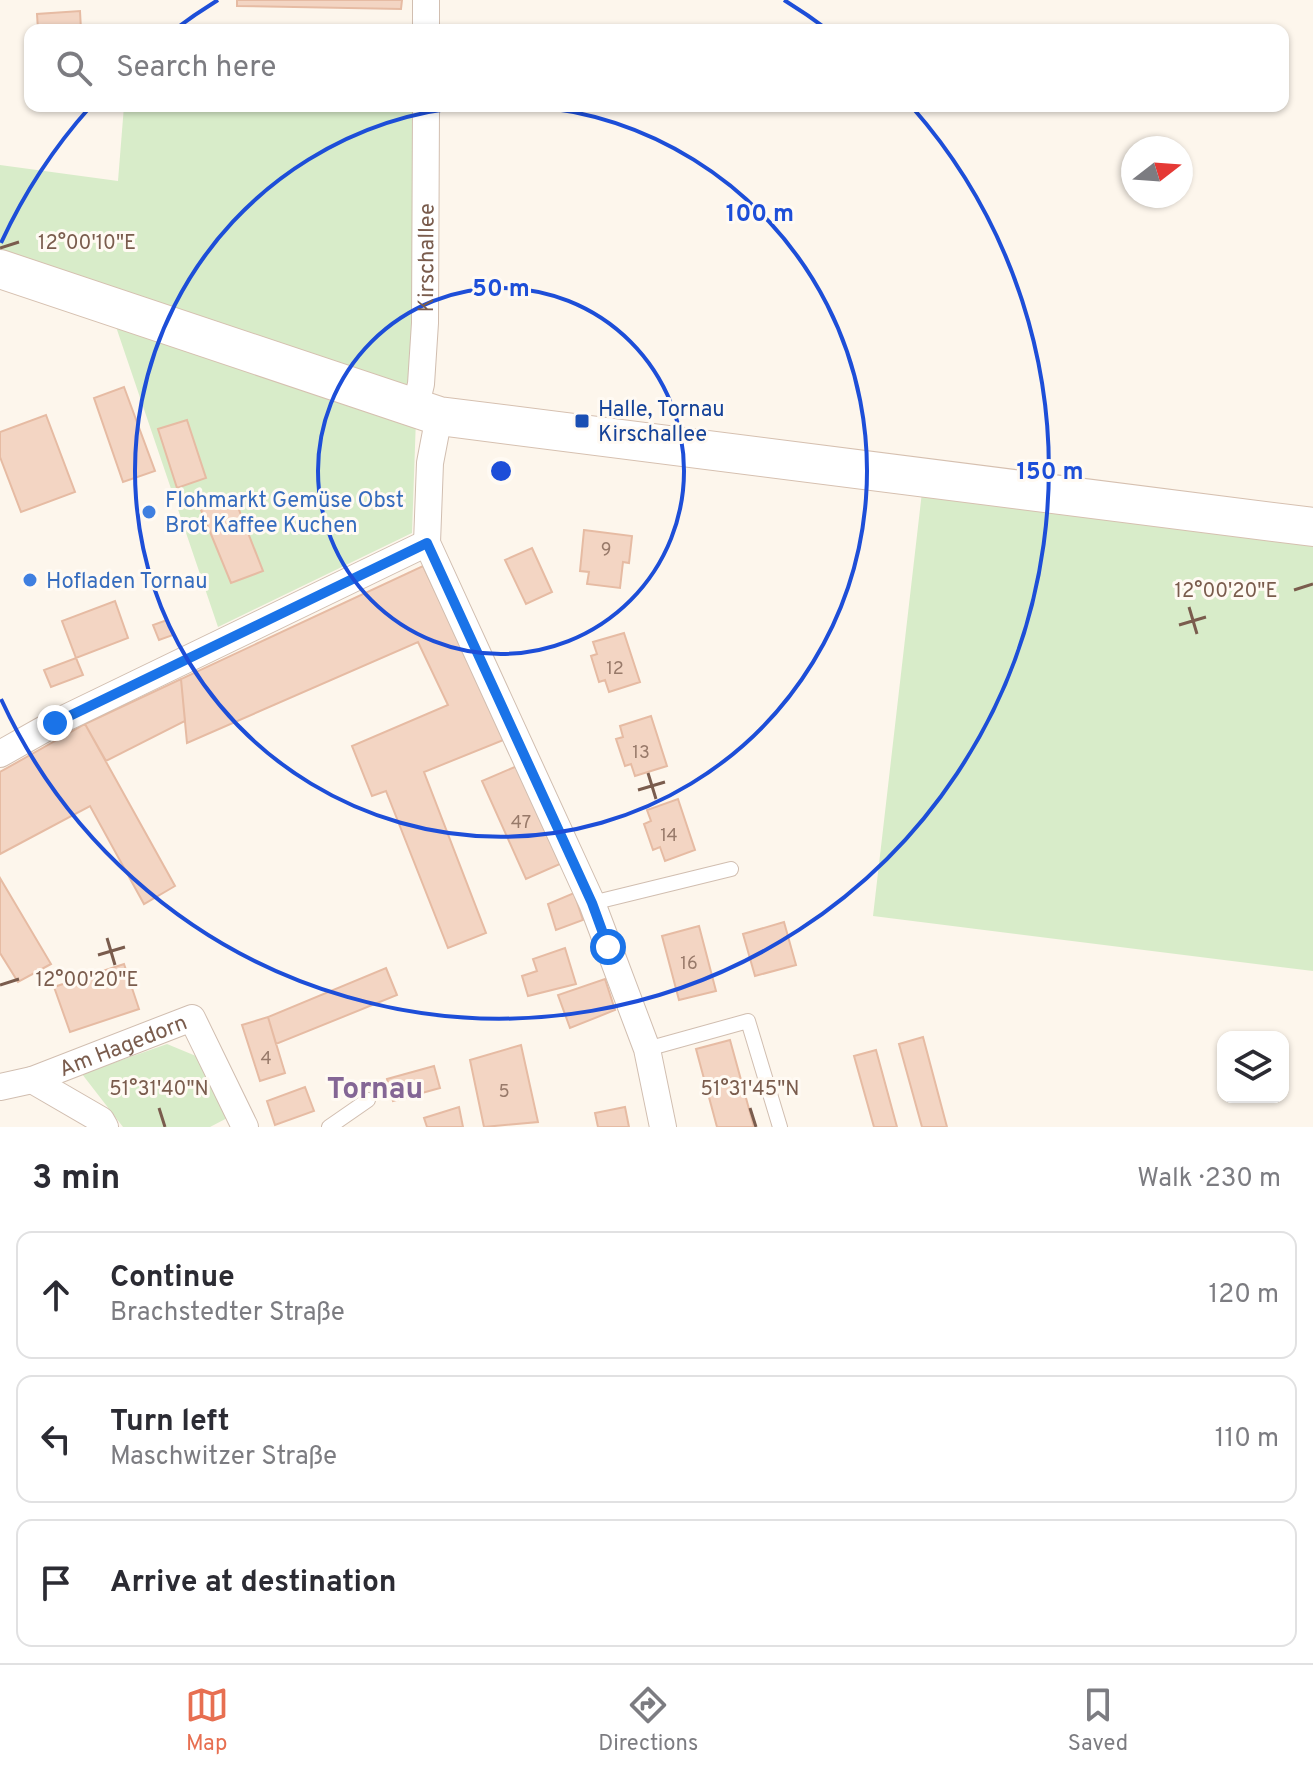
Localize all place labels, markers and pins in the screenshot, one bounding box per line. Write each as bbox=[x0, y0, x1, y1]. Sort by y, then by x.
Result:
place label: Halle, Tornau Kirschallee bbox=[598, 397, 725, 449]
marker: Halle, Tornau Kirschallee bbox=[573, 412, 591, 430]
centre of rings bbox=[487, 457, 515, 485]
place label: Flohmarkt Gemüse Obst Brot Kaffee Kuchen bbox=[165, 488, 404, 540]
marker: Flohmarkt Gemüse Obst Brot Kaffee Kuchen bbox=[140, 503, 158, 521]
place label: Hofladen Tornau bbox=[46, 569, 208, 596]
marker: Hofladen Tornau bbox=[21, 571, 39, 589]

